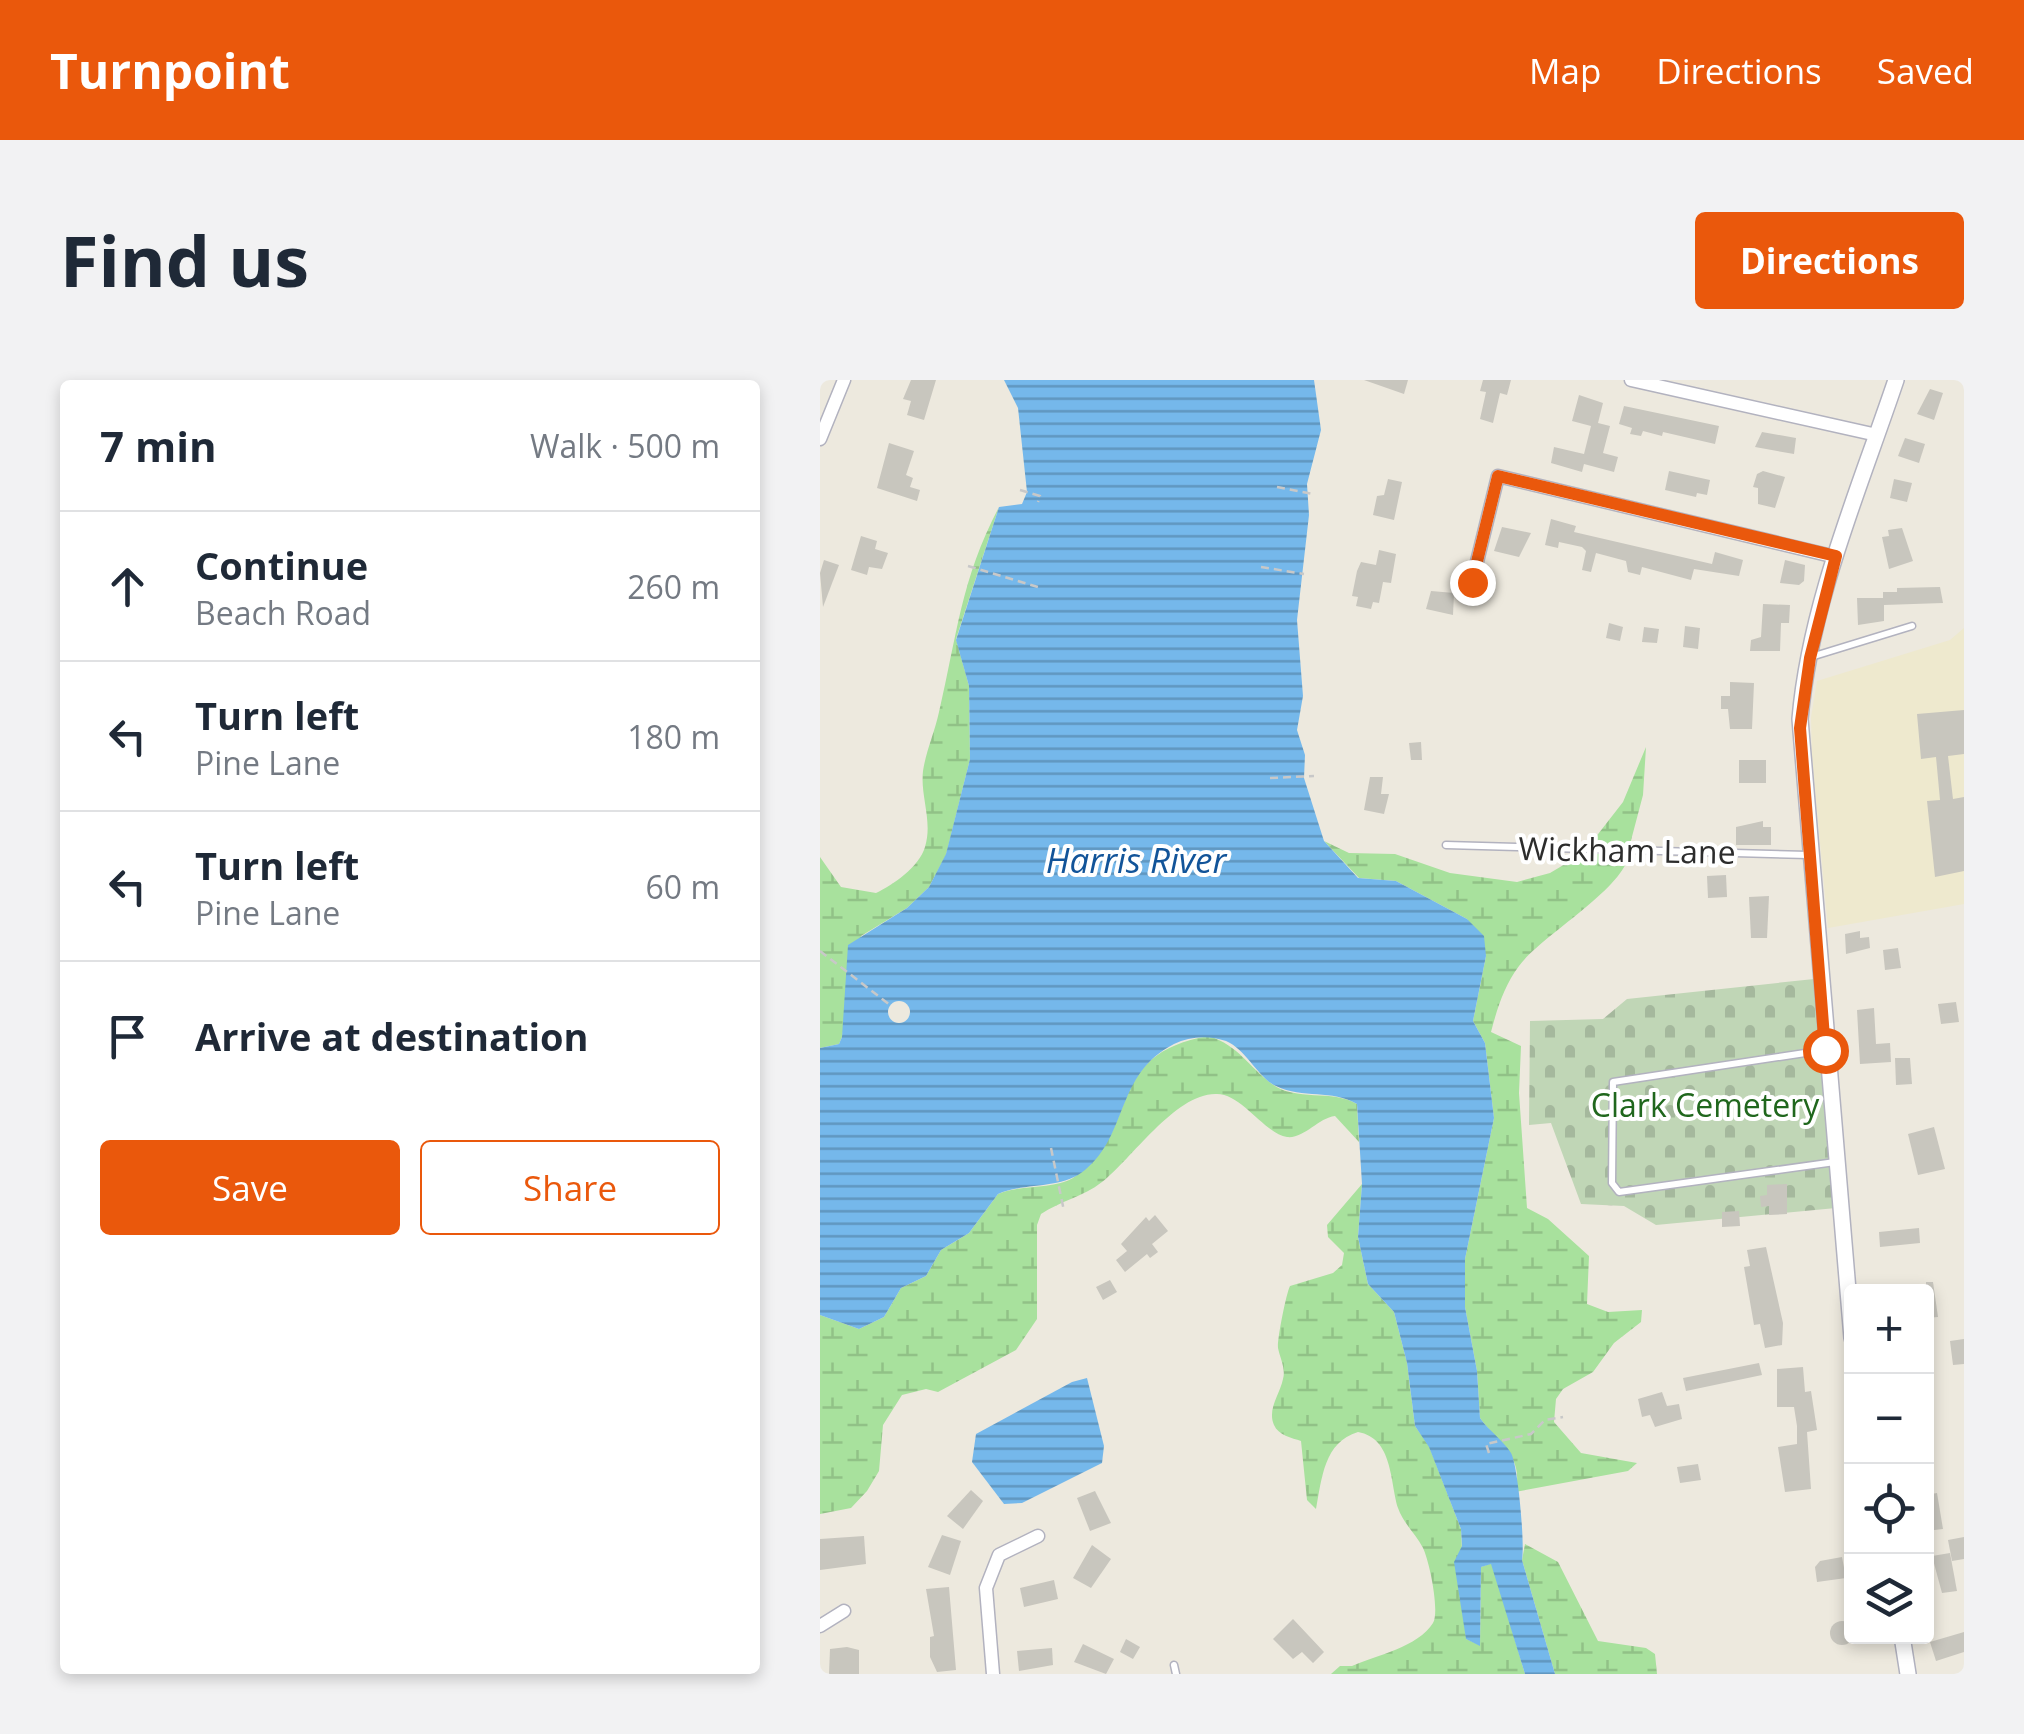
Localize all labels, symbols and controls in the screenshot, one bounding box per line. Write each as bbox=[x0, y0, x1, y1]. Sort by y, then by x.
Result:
text: Turnpoint bbox=[50, 38, 290, 103]
text: Map bbox=[1529, 47, 1601, 94]
text: Directions bbox=[1656, 47, 1822, 94]
text: Saved bbox=[1877, 47, 1974, 94]
text: Find us bbox=[60, 212, 309, 308]
button: Directions bbox=[1695, 212, 1964, 309]
text: 7 min bbox=[100, 417, 217, 474]
text: Walk · 500 m bbox=[530, 424, 720, 467]
text: Continue bbox=[195, 539, 368, 591]
icon: ahead bbox=[100, 559, 155, 614]
route end bbox=[1450, 560, 1496, 606]
text: 260 m bbox=[627, 565, 720, 608]
text: Beach Road bbox=[195, 591, 371, 634]
text: Turn left bbox=[195, 689, 359, 741]
icon: left bbox=[100, 709, 155, 764]
text: 180 m bbox=[627, 715, 720, 758]
text: Pine Lane bbox=[195, 741, 340, 784]
street label: Wickham Lane bbox=[1518, 826, 1736, 873]
water label: Harris River bbox=[1046, 836, 1227, 883]
text: Turn left bbox=[195, 839, 359, 891]
icon: left bbox=[100, 859, 155, 914]
text: 60 m bbox=[645, 865, 720, 908]
text: Pine Lane bbox=[195, 891, 340, 934]
icon: arrive bbox=[100, 1009, 155, 1064]
text: Arrive at destination bbox=[195, 1010, 589, 1062]
route start bbox=[1803, 1028, 1849, 1074]
park label: Clark Cemetery bbox=[1591, 1083, 1820, 1126]
button: Save bbox=[100, 1140, 400, 1235]
button: Share bbox=[420, 1140, 720, 1235]
map controls bbox=[1844, 1284, 1934, 1644]
button: + bbox=[1844, 1284, 1934, 1374]
button: − bbox=[1844, 1374, 1934, 1464]
button: locate bbox=[1844, 1464, 1934, 1554]
button: layers bbox=[1844, 1554, 1934, 1644]

